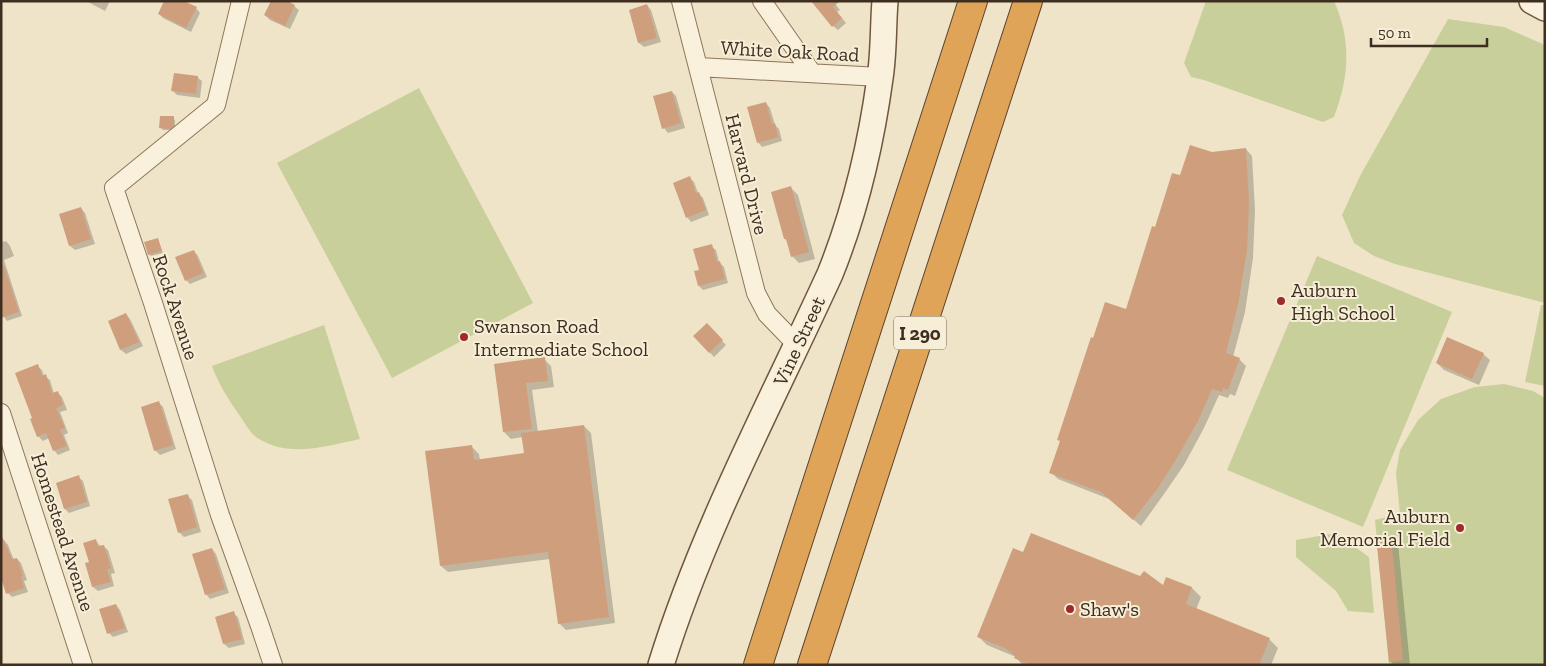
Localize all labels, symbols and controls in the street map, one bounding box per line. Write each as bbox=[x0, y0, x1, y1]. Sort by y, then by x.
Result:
scale bar bbox=[1371, 15, 1487, 47]
text: 50 m bbox=[1378, 24, 1411, 42]
street label: White Oak Road bbox=[720, 35, 860, 67]
street label: Harvard Drive bbox=[720, 111, 774, 237]
street label: Rock Avenue bbox=[148, 251, 204, 363]
place label: Auburn High School bbox=[1291, 278, 1395, 325]
street label: Vine Street bbox=[767, 292, 830, 391]
marker: Auburn High School bbox=[1275, 295, 1287, 307]
place label: Swanson Road Intermediate School bbox=[474, 314, 648, 361]
road number: I 290 bbox=[894, 316, 946, 349]
marker: Swanson Road Intermediate School bbox=[458, 331, 470, 343]
street label: Homestead Avenue bbox=[26, 450, 100, 614]
place label: Auburn Memorial Field bbox=[1320, 504, 1451, 551]
marker: Auburn Memorial Field bbox=[1454, 522, 1466, 534]
place label: Shaw's bbox=[1080, 597, 1139, 621]
marker: Shaw's bbox=[1064, 603, 1076, 615]

